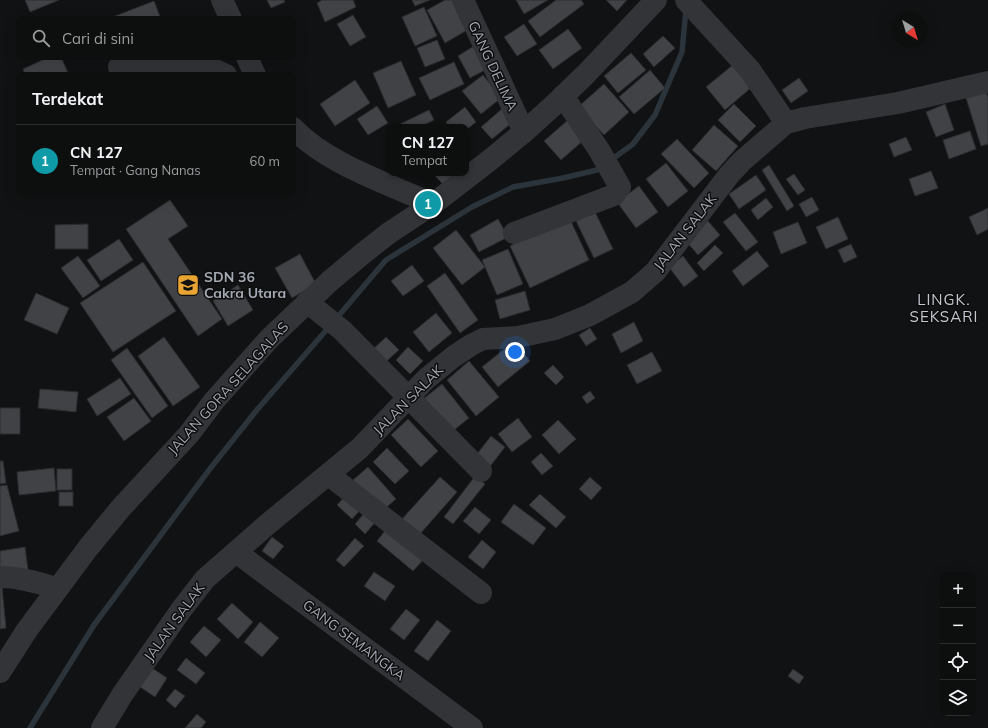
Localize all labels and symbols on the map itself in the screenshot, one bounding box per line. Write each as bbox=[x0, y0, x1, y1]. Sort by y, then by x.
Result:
north arrow bbox=[892, 12, 928, 48]
street label: GANG DELIMA bbox=[464, 18, 522, 114]
pin: 1 bbox=[415, 189, 441, 219]
street label: JALAN SALAK bbox=[650, 189, 721, 274]
place label: SDN 36 Cakra Utara bbox=[204, 268, 286, 302]
school or university icon: SDN 36 Cakra Utara bbox=[175, 272, 201, 298]
district label: LINGK. SEKSARI bbox=[910, 290, 978, 326]
street label: JALAN GORA SELAGALAS bbox=[164, 318, 293, 458]
your location bbox=[505, 342, 525, 362]
street label: JALAN SALAK bbox=[369, 360, 448, 439]
street label: JALAN SALAK bbox=[140, 579, 209, 665]
street label: GANG SEMANGKA bbox=[299, 596, 409, 685]

